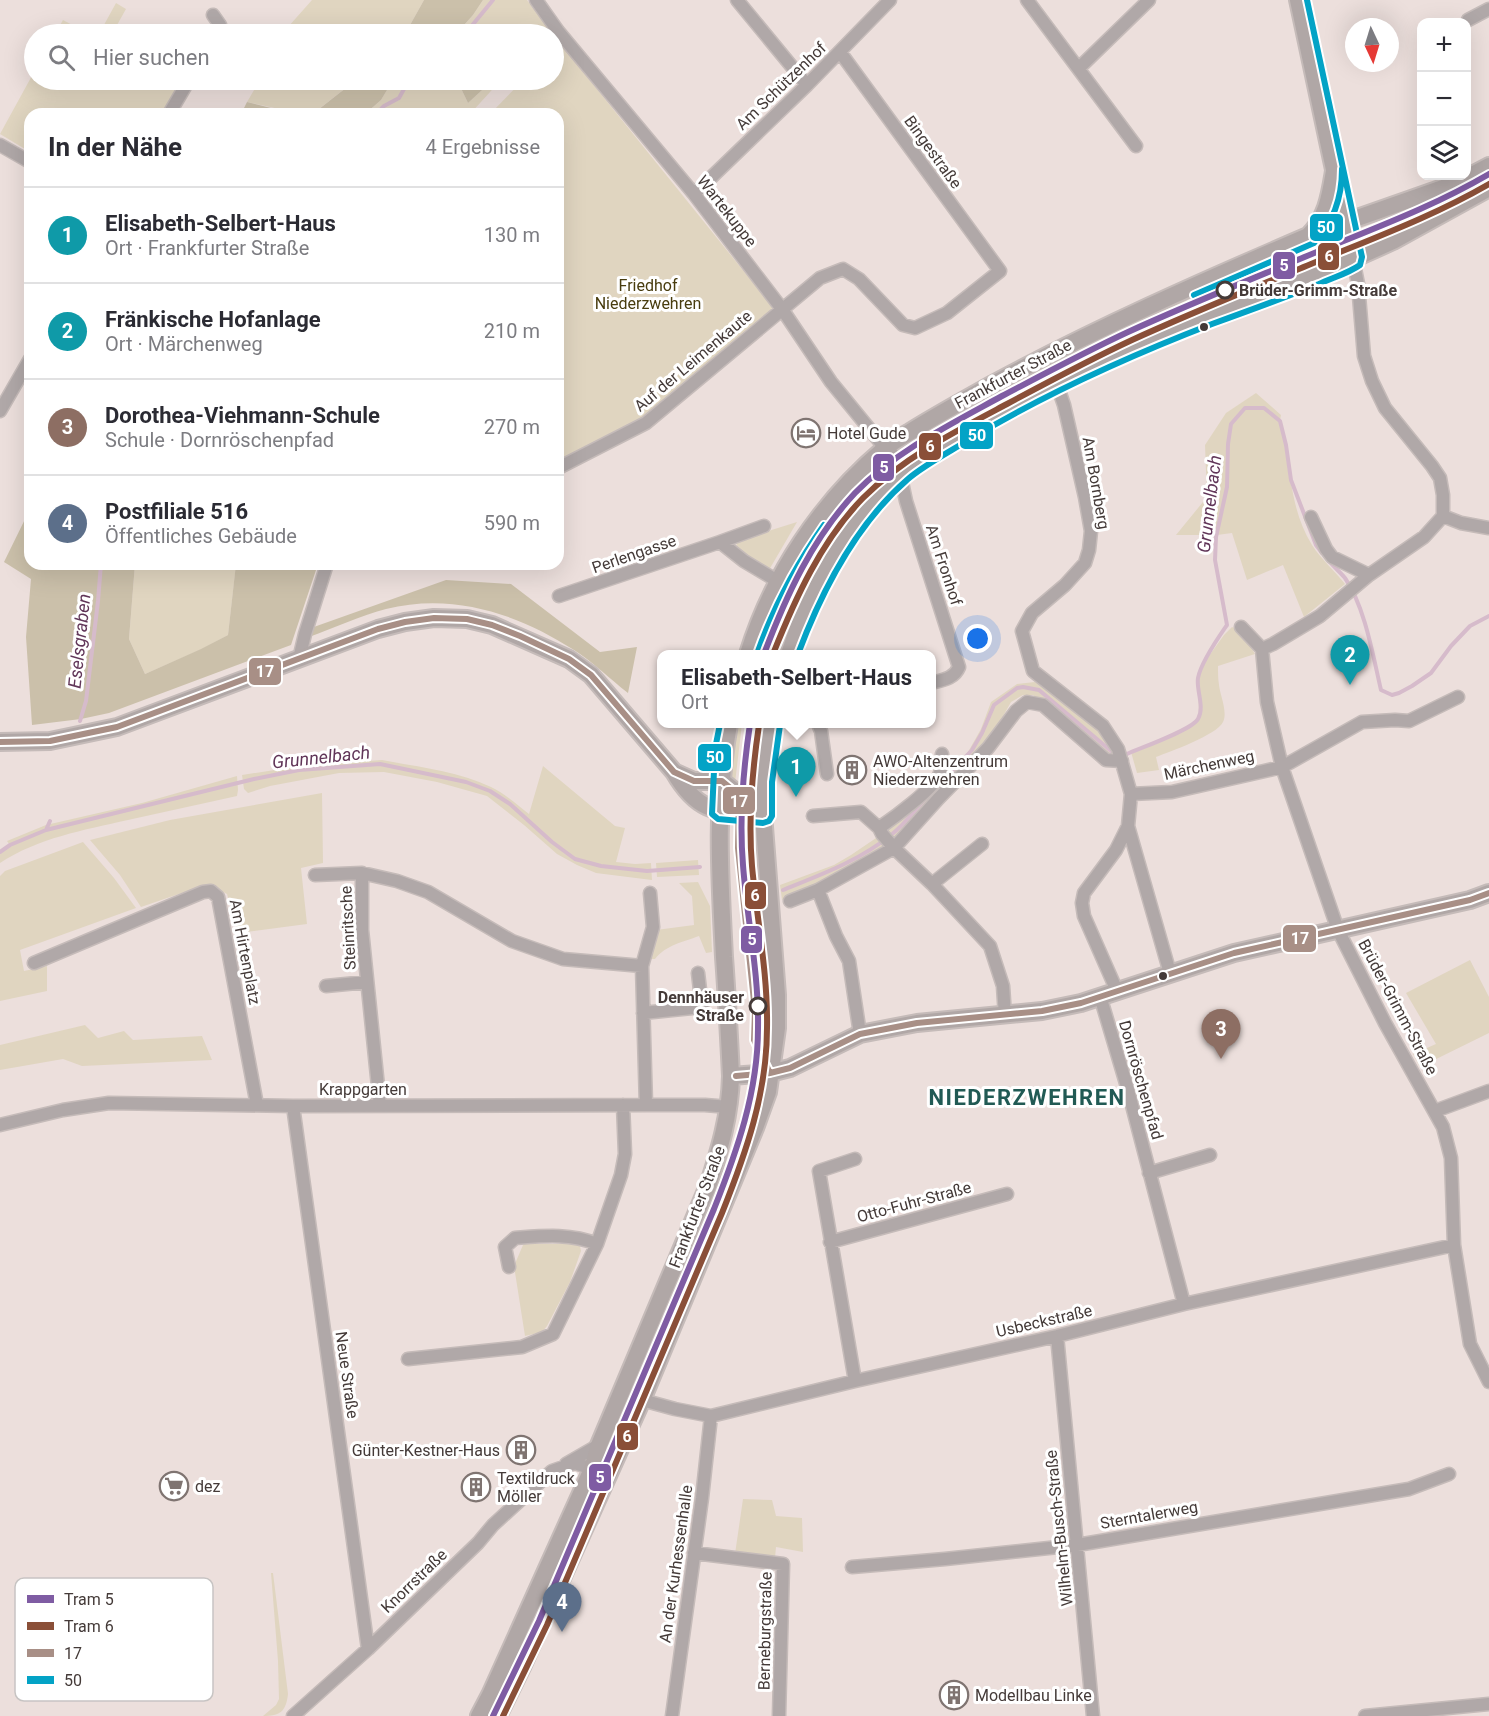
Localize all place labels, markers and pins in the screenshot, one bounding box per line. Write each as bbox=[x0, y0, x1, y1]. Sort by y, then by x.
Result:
marker: Brüder-Grimm-Straße bbox=[1216, 281, 1234, 299]
place label: Brüder-Grimm-Straße bbox=[1239, 281, 1397, 300]
unlabelled marker bbox=[1198, 321, 1210, 333]
hotel icon: Hotel Gude bbox=[790, 417, 822, 449]
place label: Hotel Gude bbox=[827, 424, 906, 443]
pin: 2 bbox=[1330, 636, 1370, 685]
pin: 1 bbox=[776, 748, 816, 797]
place label: AWO-Altenzentrum Niederzwehren bbox=[873, 752, 1008, 789]
building icon: AWO-Altenzentrum Niederzwehren bbox=[836, 754, 868, 786]
unlabelled marker bbox=[1157, 970, 1169, 982]
place label: Dennhäuser Straße bbox=[658, 988, 744, 1025]
marker: Dennhäuser Straße bbox=[749, 997, 767, 1015]
pin: 3 bbox=[1202, 1010, 1240, 1059]
building icon: Günter-Kestner-Haus bbox=[505, 1434, 537, 1466]
place label: Günter-Kestner-Haus bbox=[352, 1441, 500, 1460]
place label: Textildruck Möller bbox=[497, 1469, 576, 1506]
supermarket icon: dez bbox=[158, 1470, 190, 1502]
building icon: Textildruck Möller bbox=[460, 1471, 492, 1503]
place label: dez bbox=[195, 1477, 221, 1496]
pin: 4 bbox=[542, 1582, 582, 1632]
building icon: Modellbau Linke bbox=[938, 1679, 970, 1711]
place label: Modellbau Linke bbox=[975, 1686, 1092, 1705]

